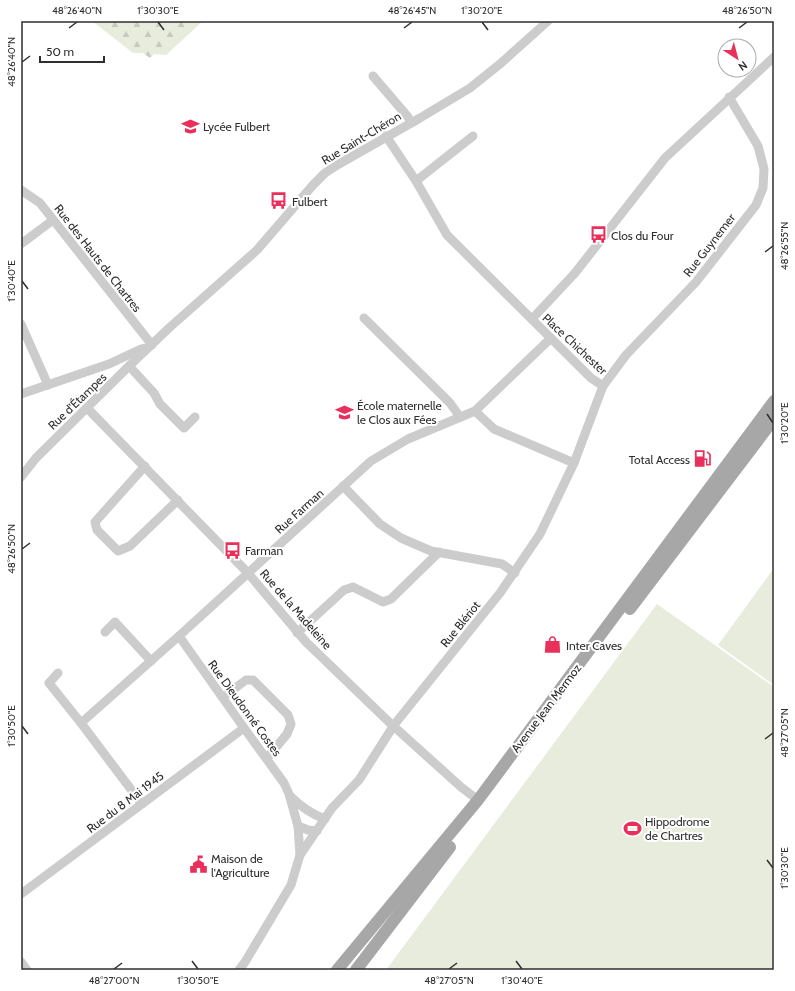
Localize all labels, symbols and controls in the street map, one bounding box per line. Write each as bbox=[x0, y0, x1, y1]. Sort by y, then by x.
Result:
text: 48°26'40"N bbox=[52, 4, 102, 17]
text: 1°30'30"E bbox=[137, 4, 179, 17]
text: 48°26'45"N bbox=[388, 4, 436, 17]
text: 1°30'20"E bbox=[461, 4, 503, 17]
text: 48°26'50"N bbox=[722, 4, 772, 17]
text: 48°26'40"N bbox=[5, 37, 18, 87]
scale bar bbox=[40, 38, 104, 64]
north arrow bbox=[717, 38, 757, 78]
text: 50 m bbox=[46, 44, 74, 59]
text: N bbox=[736, 58, 750, 74]
street label: Rue Saint-Chéron bbox=[318, 108, 404, 168]
school or university icon: Lycée Fulbert bbox=[180, 116, 200, 136]
place label: Lycée Fulbert bbox=[203, 119, 270, 134]
bus stop icon: Fulbert bbox=[269, 191, 289, 211]
place label: Fulbert bbox=[292, 194, 328, 209]
street label: Rue des Hauts de Chartres bbox=[51, 201, 145, 315]
street label: Rue Guynemer bbox=[680, 210, 738, 280]
text: 48°26'55"N bbox=[778, 222, 791, 270]
bus stop icon: Clos du Four bbox=[588, 225, 608, 245]
place label: Clos du Four bbox=[611, 228, 674, 243]
text: 1°30'40"E bbox=[5, 260, 18, 302]
street label: Place Chichester bbox=[540, 310, 611, 378]
street label: Rue d'Étampes bbox=[45, 369, 109, 433]
place label: École maternelle le Clos aux Fées bbox=[357, 398, 442, 427]
school or university icon: École maternelle le Clos aux Fées bbox=[334, 402, 354, 422]
text: 1°30'20"E bbox=[778, 402, 791, 444]
fuel station icon: Total Access bbox=[693, 449, 713, 469]
place label: Total Access bbox=[629, 452, 690, 467]
street label: Rue Farman bbox=[272, 485, 327, 537]
text: 48°26'50"N bbox=[5, 524, 18, 574]
bus stop icon: Farman bbox=[222, 540, 242, 560]
place label: Farman bbox=[245, 543, 283, 558]
street label: Rue de la Madeleine bbox=[257, 566, 335, 652]
street label: Rue Blériot bbox=[437, 598, 483, 650]
shop icon: Inter Caves bbox=[543, 635, 563, 655]
place label: Inter Caves bbox=[566, 638, 622, 653]
street label: Rue Dieudonné Costes bbox=[205, 657, 285, 759]
street label: Avenue Jean Mermoz bbox=[508, 660, 584, 755]
text: 1°30'50"E bbox=[5, 705, 18, 747]
text: 48°27'05"N bbox=[778, 708, 791, 758]
street label: Rue du 8 Mai 1945 bbox=[83, 768, 167, 836]
place label: Hippodrome de Chartres bbox=[645, 814, 709, 843]
sports icon: Hippodrome de Chartres bbox=[622, 818, 642, 838]
text: 1°30'30"E bbox=[778, 847, 791, 889]
place label: Maison de l'Agriculture bbox=[211, 851, 270, 880]
public building icon: Maison de l'Agriculture bbox=[188, 855, 208, 875]
text: 48°27'00"N bbox=[89, 974, 139, 987]
text: 1°30'50"E bbox=[177, 974, 219, 987]
text: 48°27'05"N bbox=[424, 974, 474, 987]
text: 1°30'40"E bbox=[501, 974, 543, 987]

